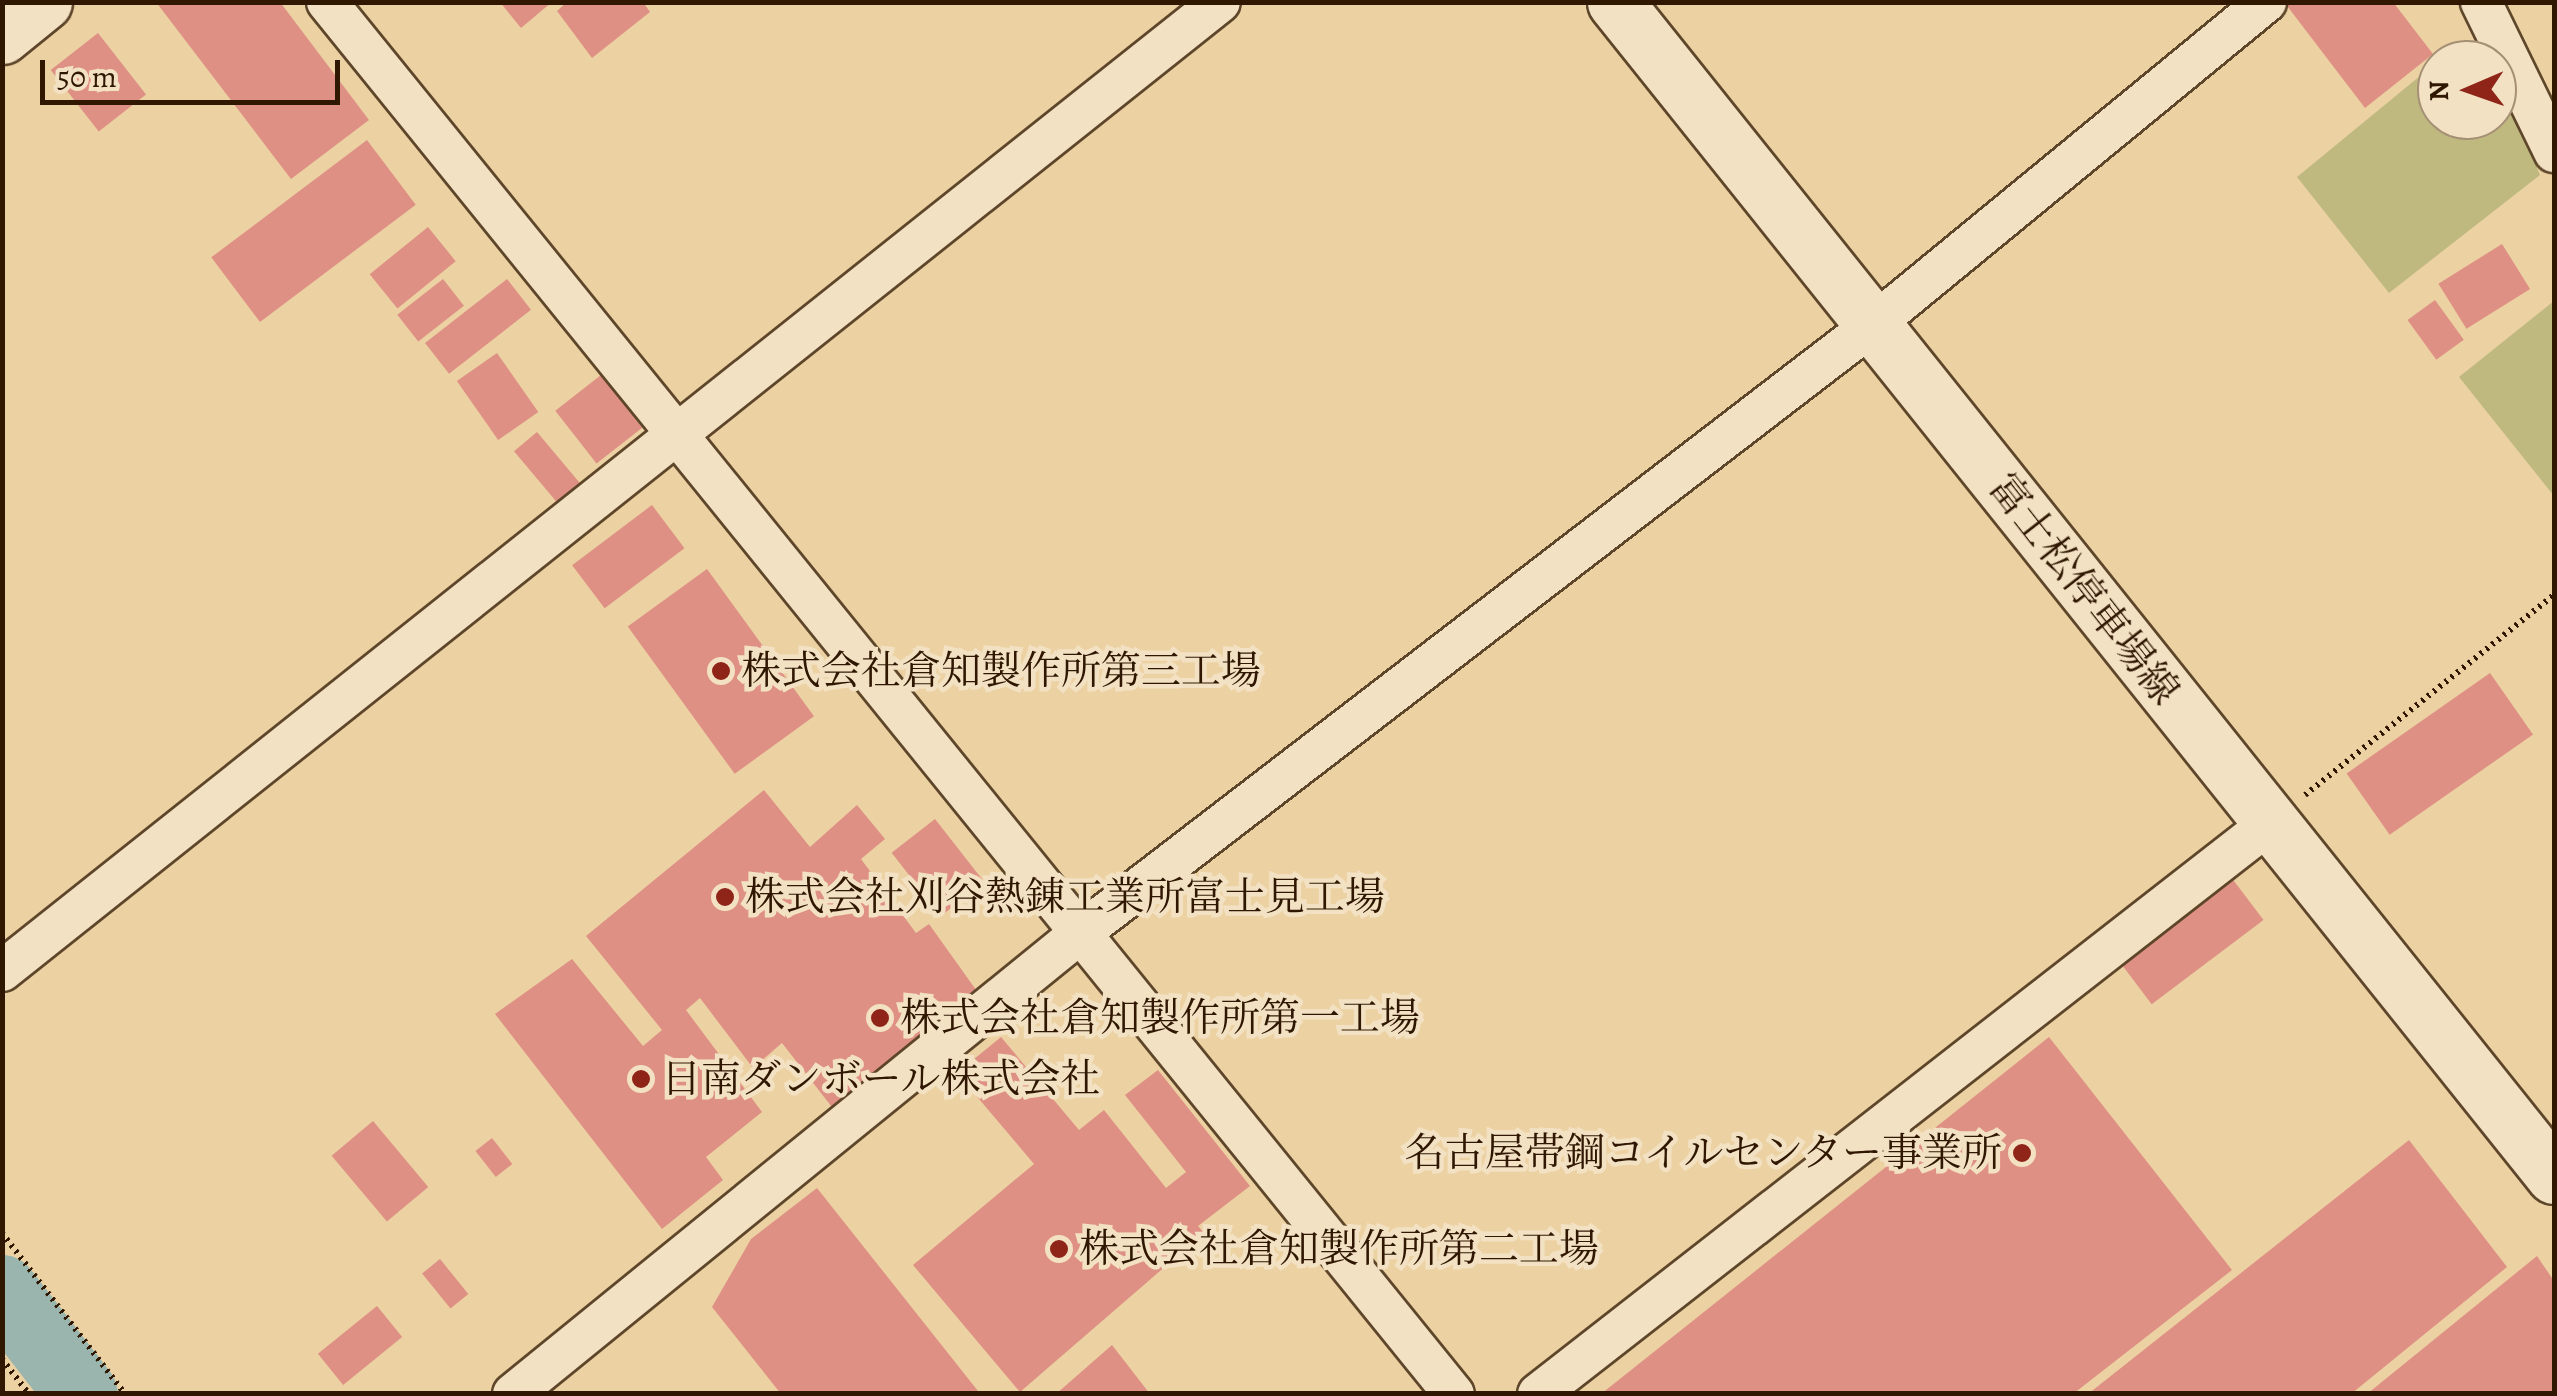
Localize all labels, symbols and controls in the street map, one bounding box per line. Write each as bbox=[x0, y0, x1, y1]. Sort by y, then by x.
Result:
scale bar bbox=[45, 40, 345, 102]
north arrow bbox=[2417, 40, 2517, 140]
text: 50 m bbox=[57, 57, 117, 97]
text: N bbox=[2420, 80, 2458, 102]
street label: 富士松停車場線 bbox=[1979, 464, 2189, 714]
place label: 株式会社倉知製作所第三工場 bbox=[741, 647, 1261, 695]
marker: 株式会社倉知製作所第三工場 bbox=[710, 660, 732, 682]
place label: 株式会社刈谷熱錬工業所富士見工場 bbox=[745, 873, 1385, 921]
marker: 株式会社刈谷熱錬工業所富士見工場 bbox=[714, 886, 736, 908]
place label: 株式会社倉知製作所第一工場 bbox=[900, 994, 1420, 1042]
marker: 株式会社倉知製作所第一工場 bbox=[869, 1007, 891, 1029]
place label: 日南ダンボール株式会社 bbox=[661, 1055, 1101, 1103]
marker: 日南ダンボール株式会社 bbox=[630, 1068, 652, 1090]
place label: 名古屋帯鋼コイルセンター事業所 bbox=[1402, 1129, 2002, 1177]
marker: 名古屋帯鋼コイルセンター事業所 bbox=[2011, 1142, 2033, 1164]
place label: 株式会社倉知製作所第二工場 bbox=[1079, 1225, 1599, 1273]
marker: 株式会社倉知製作所第二工場 bbox=[1048, 1238, 1070, 1260]

